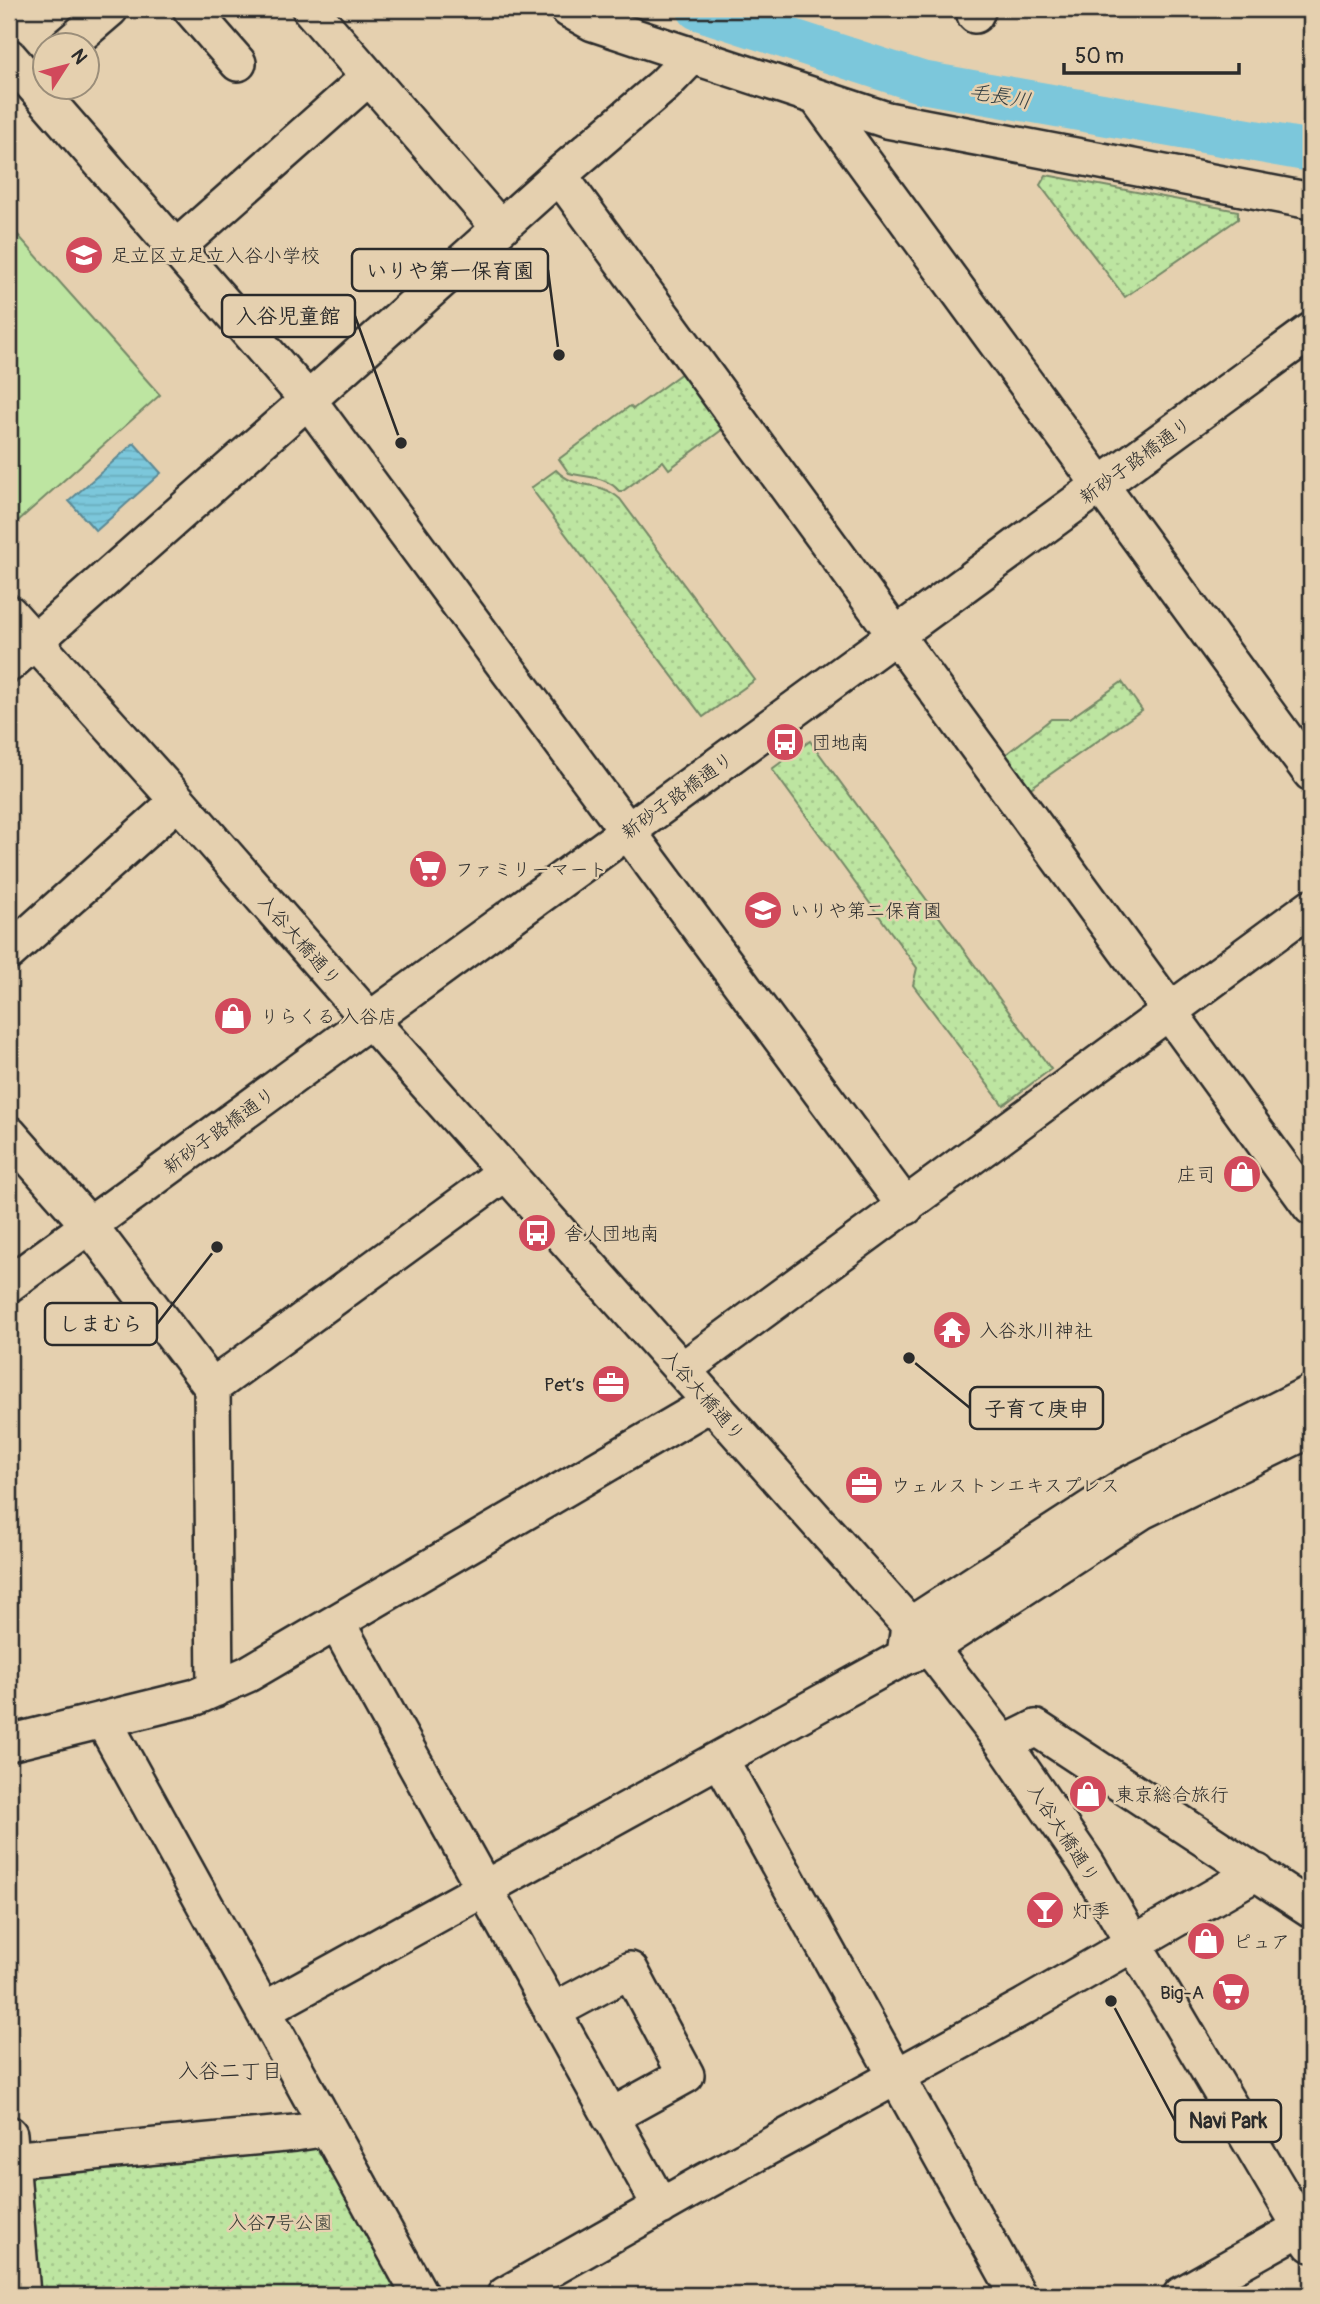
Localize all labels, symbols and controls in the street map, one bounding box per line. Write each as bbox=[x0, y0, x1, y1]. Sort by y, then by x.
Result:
north arrow bbox=[32, 32, 102, 102]
scale bar bbox=[1064, 32, 1240, 76]
text: 50 m bbox=[1075, 43, 1124, 70]
text: N bbox=[65, 44, 93, 69]
water label: 毛長川 bbox=[967, 78, 1033, 115]
school or university icon: 足立区立足立入谷小学校 bbox=[63, 234, 105, 276]
place label: 足立区立足立入谷小学校 bbox=[111, 244, 320, 268]
callout: いりや第一保育園 bbox=[352, 249, 548, 291]
text: いりや第一保育園 bbox=[366, 258, 534, 285]
callout: 入谷児童館 bbox=[222, 295, 355, 337]
text: 入谷児童館 bbox=[236, 303, 341, 330]
street label: 新砂子路橋通り bbox=[1075, 412, 1196, 510]
bus stop icon: 団地南 bbox=[764, 721, 806, 763]
place label: 団地南 bbox=[812, 731, 869, 755]
street label: 新砂子路橋通り bbox=[617, 747, 738, 845]
supermarket icon: ファミリーマート bbox=[407, 848, 449, 890]
place label: ファミリーマート bbox=[455, 858, 607, 882]
school or university icon: いりや第二保育園 bbox=[742, 889, 784, 931]
street label: 入谷大橋通り bbox=[253, 890, 346, 992]
place label: いりや第二保育園 bbox=[790, 899, 942, 923]
shop icon: りらくる 入谷店 bbox=[212, 995, 254, 1037]
place label: りらくる 入谷店 bbox=[260, 1005, 397, 1029]
street label: 新砂子路橋通り bbox=[159, 1082, 280, 1180]
shop icon: 庄司 bbox=[1221, 1153, 1263, 1195]
place label: 庄司 bbox=[1177, 1163, 1215, 1187]
bus stop icon: 舎人団地南 bbox=[516, 1212, 558, 1254]
place label: 舎人団地南 bbox=[564, 1222, 659, 1246]
callout: しまむら bbox=[45, 1303, 157, 1345]
temple icon: 入谷氷川神社 bbox=[931, 1309, 973, 1351]
text: しまむら bbox=[59, 1311, 143, 1338]
place label: 入谷氷川神社 bbox=[979, 1319, 1093, 1343]
street label: 入谷大橋通り bbox=[657, 1345, 750, 1447]
office icon: Pet’s bbox=[590, 1363, 632, 1405]
place label: Pet’s bbox=[544, 1373, 584, 1397]
callout: 子育て庚申 bbox=[970, 1387, 1103, 1429]
text: 子育て庚申 bbox=[985, 1396, 1090, 1423]
office icon: ウェルストンエキスプレス bbox=[843, 1464, 885, 1506]
place label: ウェルストンエキスプレス bbox=[891, 1474, 1119, 1498]
shop icon: 東京総合旅行 bbox=[1067, 1773, 1109, 1815]
street label: 入谷大橋通り bbox=[1022, 1779, 1104, 1888]
place label: 東京総合旅行 bbox=[1115, 1783, 1229, 1807]
bar icon: 灯季 bbox=[1024, 1889, 1066, 1931]
place label: 灯季 bbox=[1072, 1899, 1110, 1923]
shop icon: ピュア bbox=[1185, 1920, 1227, 1962]
place label: ピュア bbox=[1233, 1930, 1290, 1954]
supermarket icon: Big-A bbox=[1210, 1971, 1252, 2013]
place label: Big-A bbox=[1160, 1981, 1204, 2005]
district label: 入谷二丁目 bbox=[178, 2058, 283, 2085]
callout: Navi Park bbox=[1175, 2100, 1281, 2142]
text: Navi Park bbox=[1189, 2108, 1267, 2135]
park label: 入谷7号公園 bbox=[227, 2211, 333, 2235]

